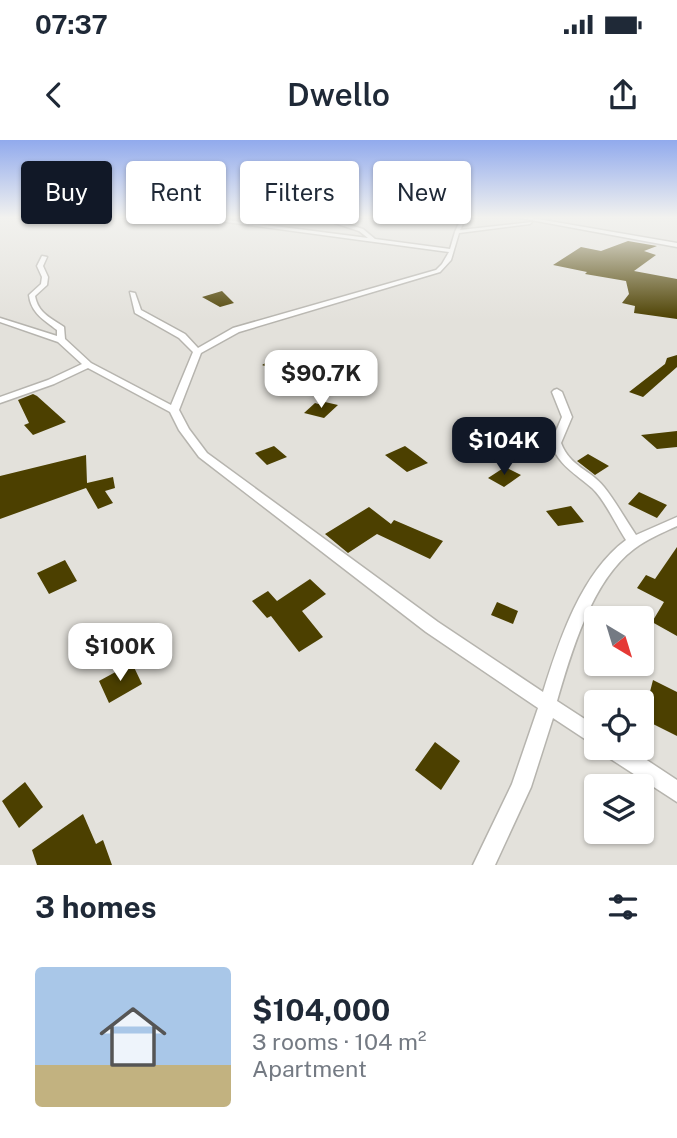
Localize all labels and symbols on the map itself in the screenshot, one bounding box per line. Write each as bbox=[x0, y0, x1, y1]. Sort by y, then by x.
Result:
pin: $90.7K bbox=[264, 350, 378, 410]
pin: $104K bbox=[455, 418, 553, 477]
north arrow bbox=[584, 606, 654, 676]
pin: $100K bbox=[71, 624, 169, 683]

